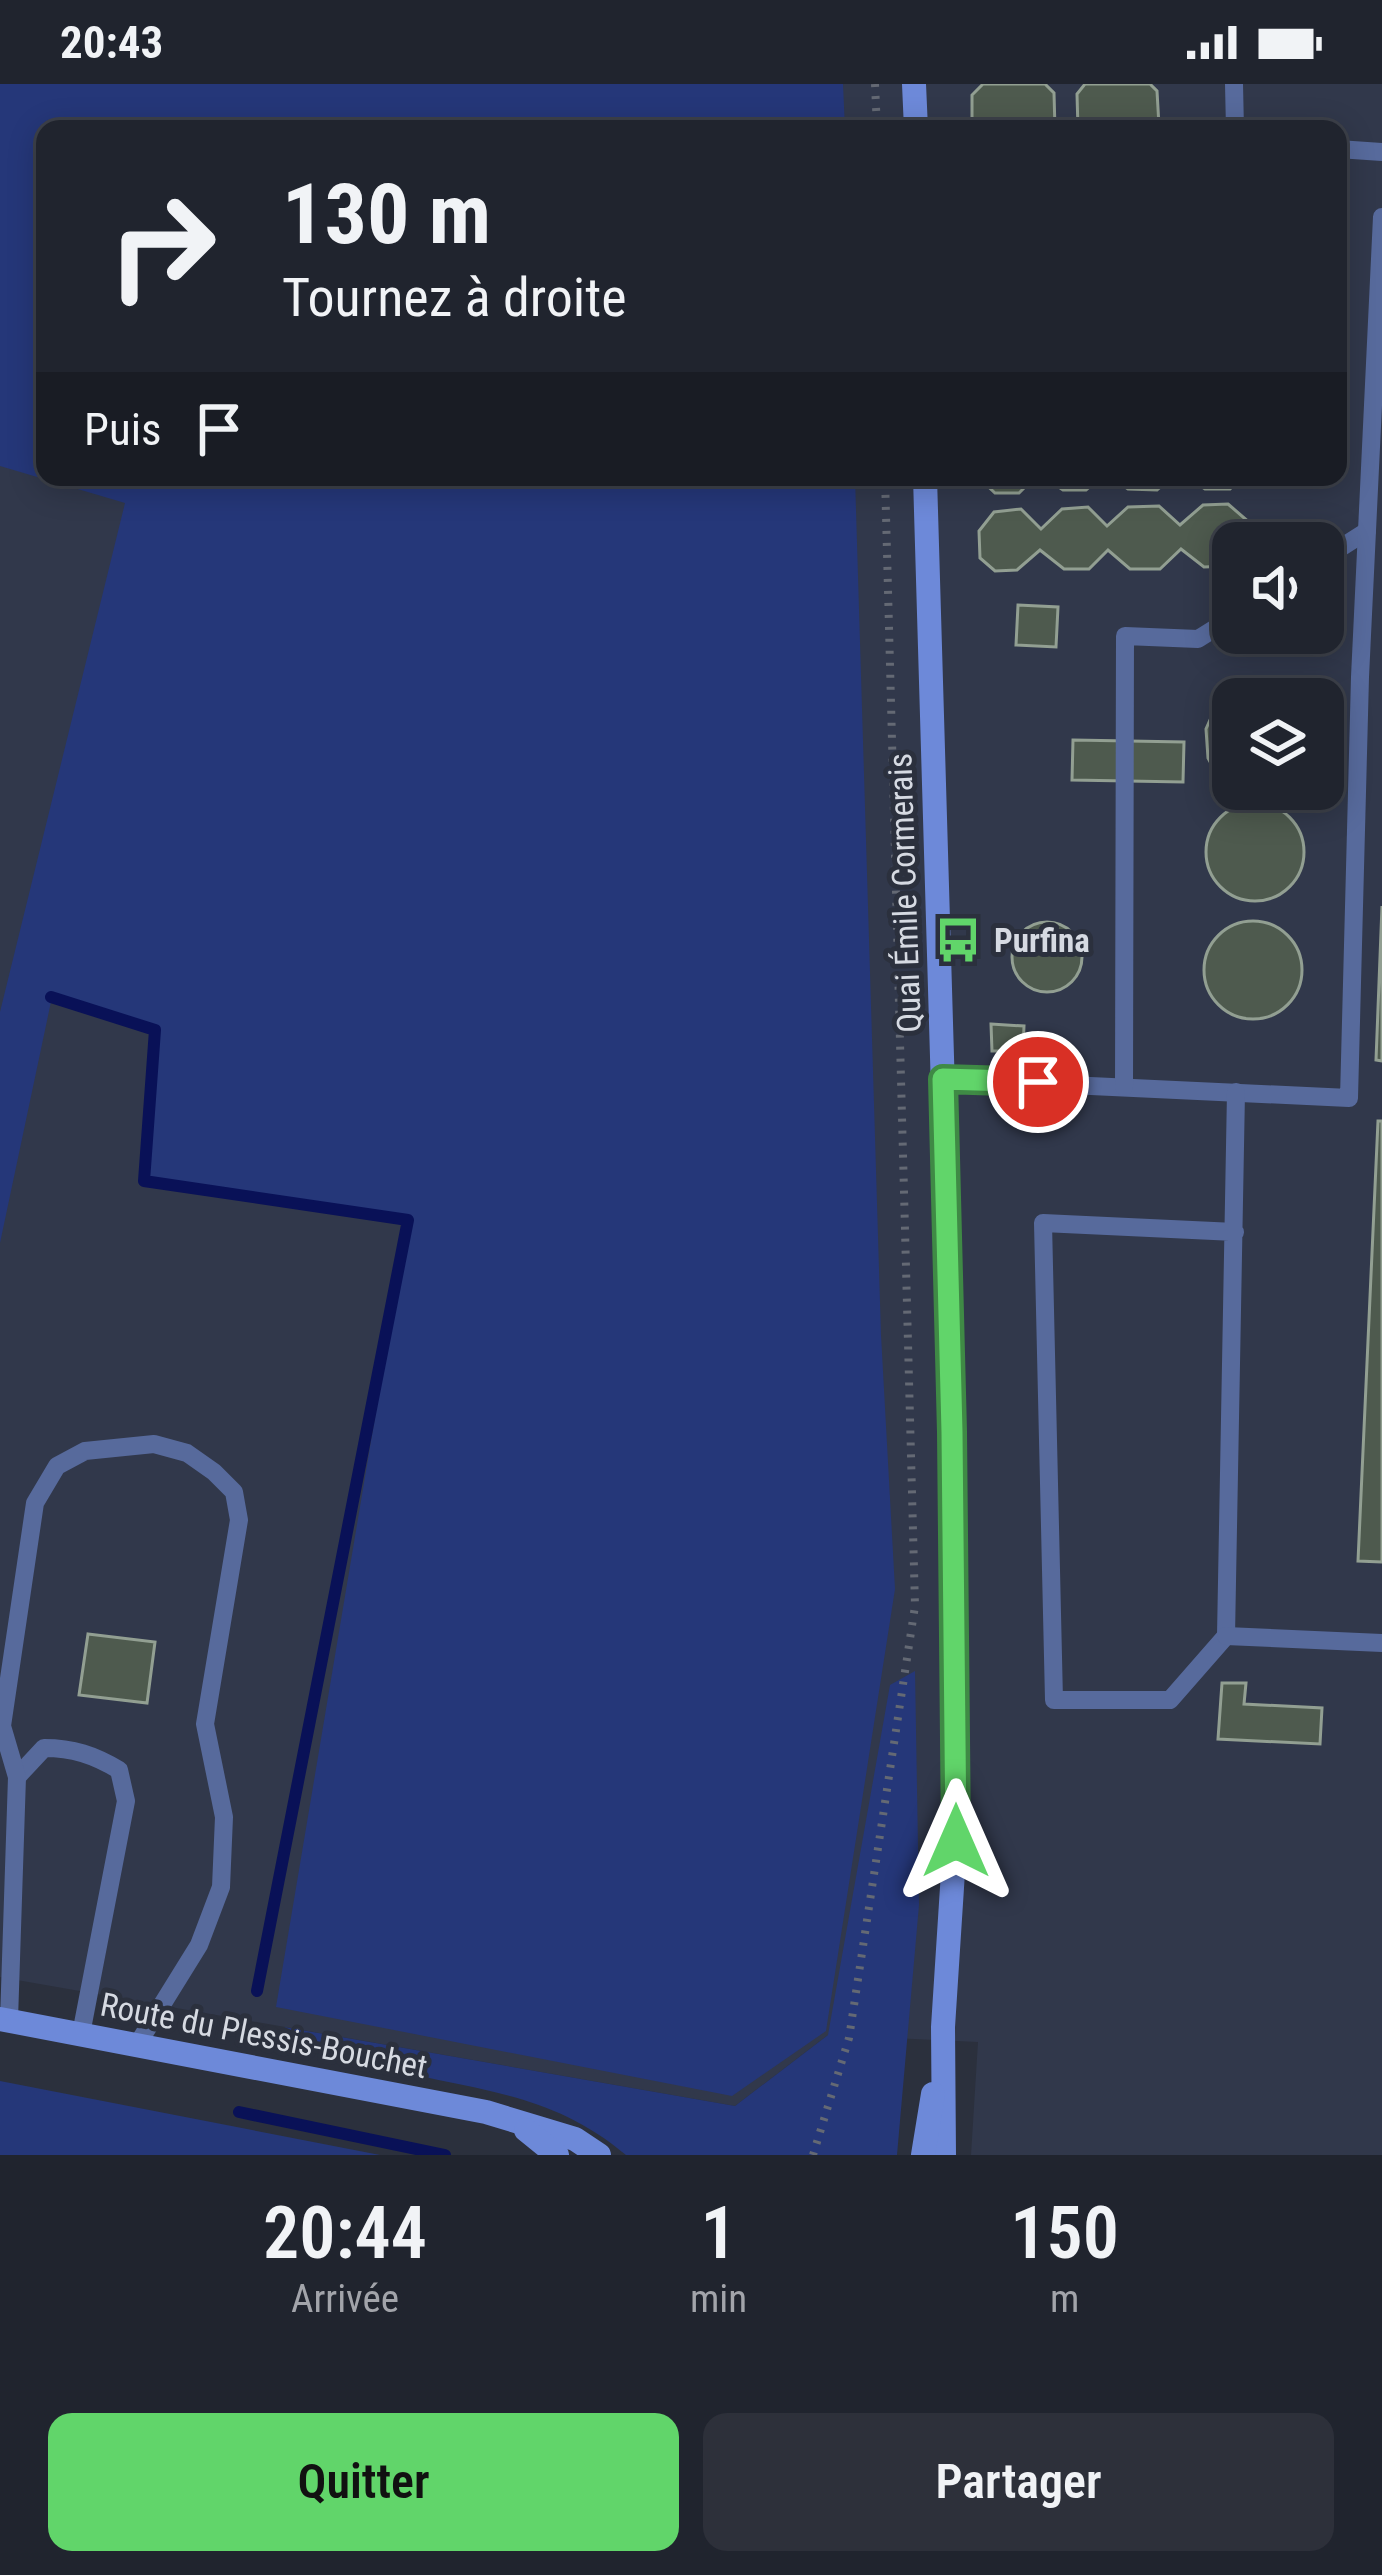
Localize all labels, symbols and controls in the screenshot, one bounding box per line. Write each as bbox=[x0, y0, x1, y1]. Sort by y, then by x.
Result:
text: 20:43 bbox=[60, 16, 163, 69]
text: 130 m bbox=[282, 165, 491, 264]
icon: right bbox=[84, 168, 240, 324]
text: Tournez à droite bbox=[282, 266, 627, 329]
icon: arrive bbox=[186, 396, 252, 462]
text: Puis bbox=[84, 403, 162, 456]
map controls bbox=[1212, 522, 1344, 810]
button: sound bbox=[1212, 522, 1344, 654]
button: layers bbox=[1212, 678, 1344, 810]
street label: Quai Émile Cormerais bbox=[880, 753, 929, 1033]
bus stop icon: Purfina bbox=[933, 915, 983, 965]
place label: Purfina bbox=[994, 921, 1090, 960]
pin bbox=[987, 1031, 1089, 1133]
icon: arrive bbox=[1005, 1049, 1071, 1115]
position arrow bbox=[893, 1778, 1019, 1904]
street label: Route du Plessis-Bouchet bbox=[97, 1985, 431, 2086]
text: 20:44 bbox=[263, 2191, 427, 2276]
text: 1 bbox=[701, 2191, 737, 2276]
text: 150 bbox=[1010, 2191, 1119, 2276]
text: Arrivée bbox=[291, 2276, 399, 2322]
text: min bbox=[690, 2276, 747, 2322]
text: m bbox=[1050, 2276, 1079, 2322]
button: Quitter bbox=[48, 2413, 679, 2551]
button: Partager bbox=[703, 2413, 1334, 2551]

